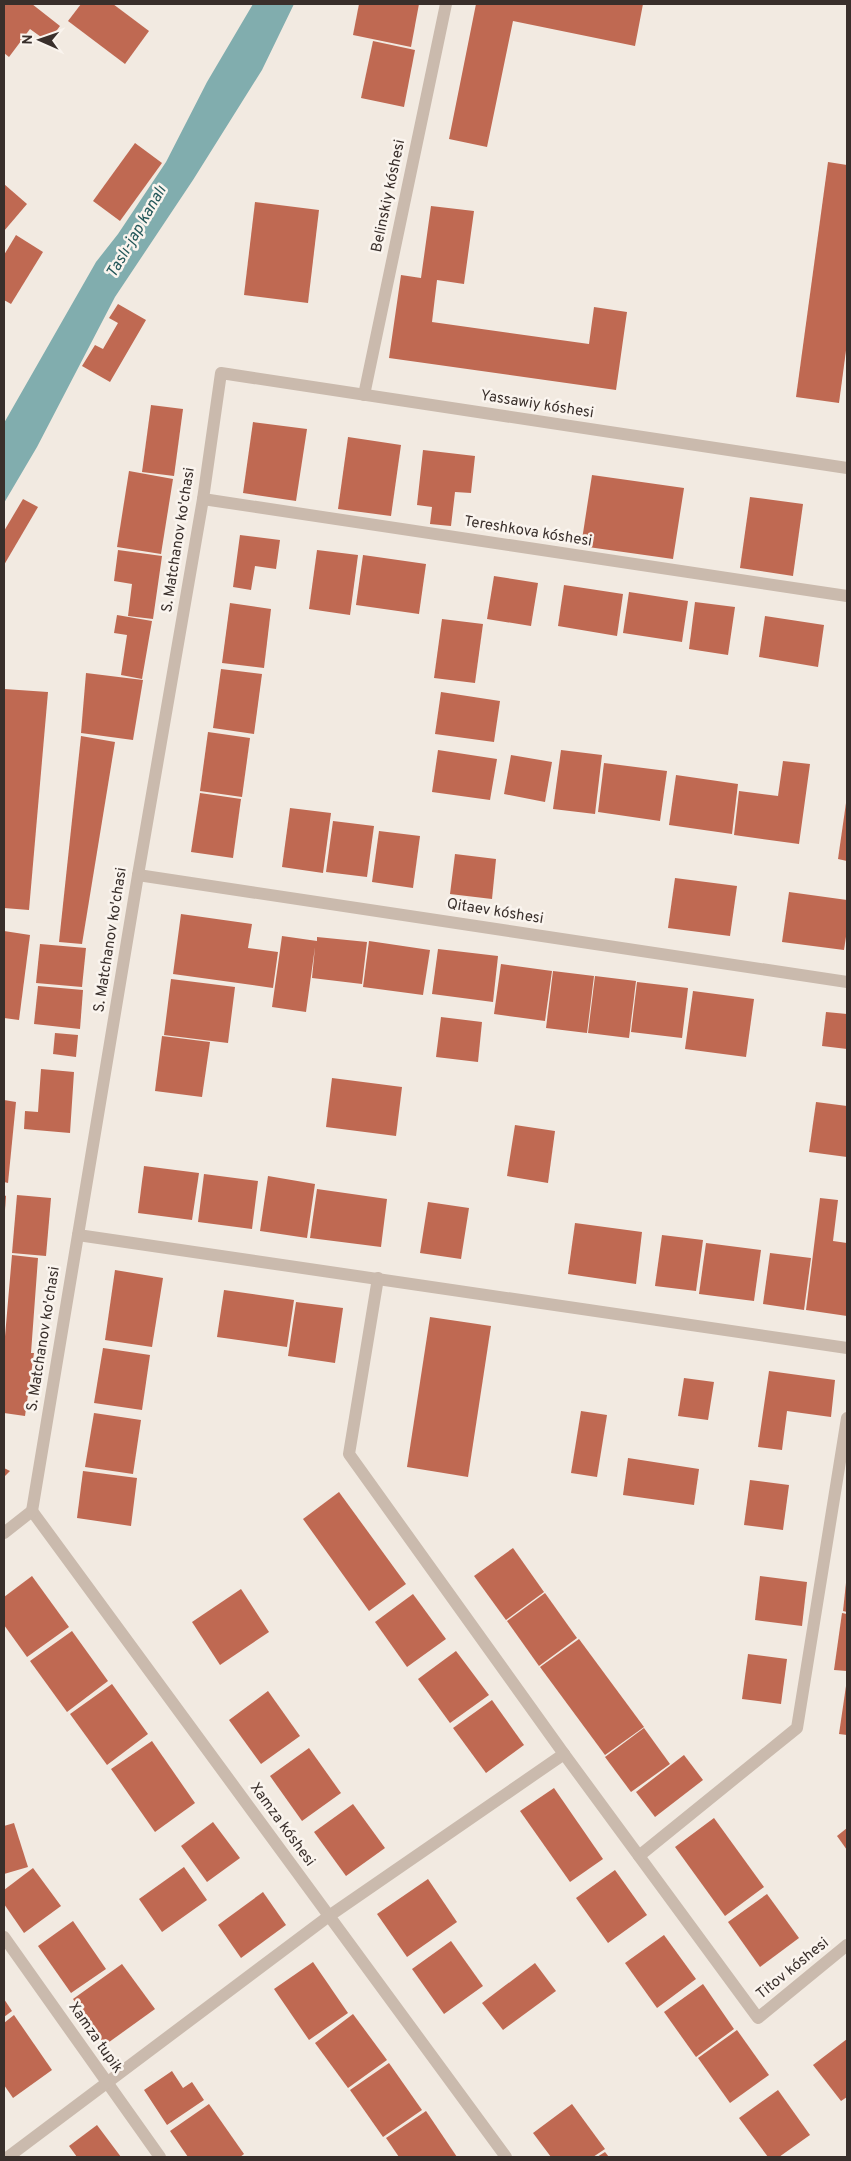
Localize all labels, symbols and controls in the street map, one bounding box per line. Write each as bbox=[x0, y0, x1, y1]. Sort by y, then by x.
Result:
north arrow bbox=[15, 15, 65, 65]
text: N bbox=[20, 34, 37, 45]
street label: Belinskiy kóshesi bbox=[368, 138, 410, 254]
water label: Taslı-jap kanalı bbox=[102, 181, 172, 282]
street label: Yassawiy kóshesi bbox=[479, 387, 595, 423]
street label: S. Matchanov ko'chasi bbox=[158, 466, 200, 614]
street label: Tereshkova kóshesi bbox=[463, 512, 593, 552]
street label: S. Matchanov ko'chasi bbox=[90, 866, 132, 1014]
street label: Qitaev kóshesi bbox=[445, 895, 545, 929]
street label: S. Matchanov ko'chasi bbox=[23, 1265, 65, 1413]
street label: Xamza kóshesi bbox=[245, 1779, 319, 1871]
street label: Titov kóshesi bbox=[753, 1934, 833, 2004]
street label: Xamza tupik bbox=[63, 1999, 127, 2077]

